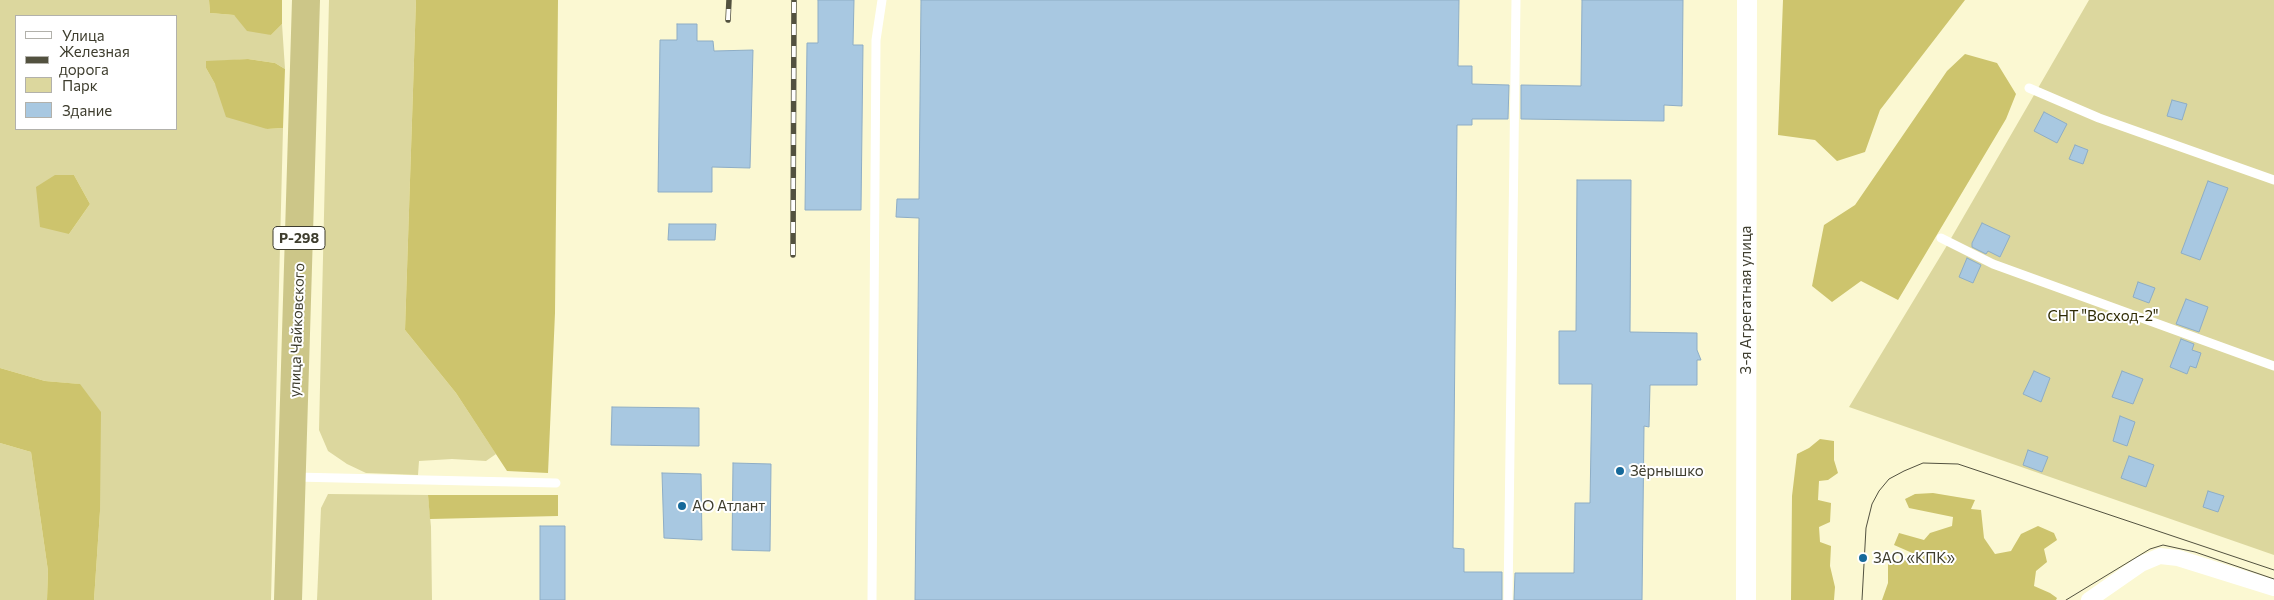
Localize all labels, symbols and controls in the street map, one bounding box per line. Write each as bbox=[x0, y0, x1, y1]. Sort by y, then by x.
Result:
legend bbox=[15, 15, 178, 130]
text: Улица bbox=[62, 26, 104, 44]
text: Железная дорога bbox=[59, 42, 130, 78]
text: Парк bbox=[62, 76, 98, 94]
text: Здание bbox=[62, 101, 112, 119]
street label: 3-я Агрегатная улица bbox=[1737, 226, 1755, 374]
road number: Р-298 bbox=[273, 227, 325, 250]
street label: улица Чайковского bbox=[286, 262, 308, 398]
park label: СНТ "Восход-2" bbox=[2047, 307, 2159, 325]
place label: Зёрнышко bbox=[1630, 462, 1704, 480]
marker: Зёрнышко bbox=[1614, 465, 1626, 477]
place label: АО Атлант bbox=[692, 497, 765, 515]
marker: АО Атлант bbox=[676, 500, 688, 512]
place label: ЗАО «КПК» bbox=[1873, 549, 1955, 567]
marker: ЗАО «КПК» bbox=[1857, 552, 1869, 564]

